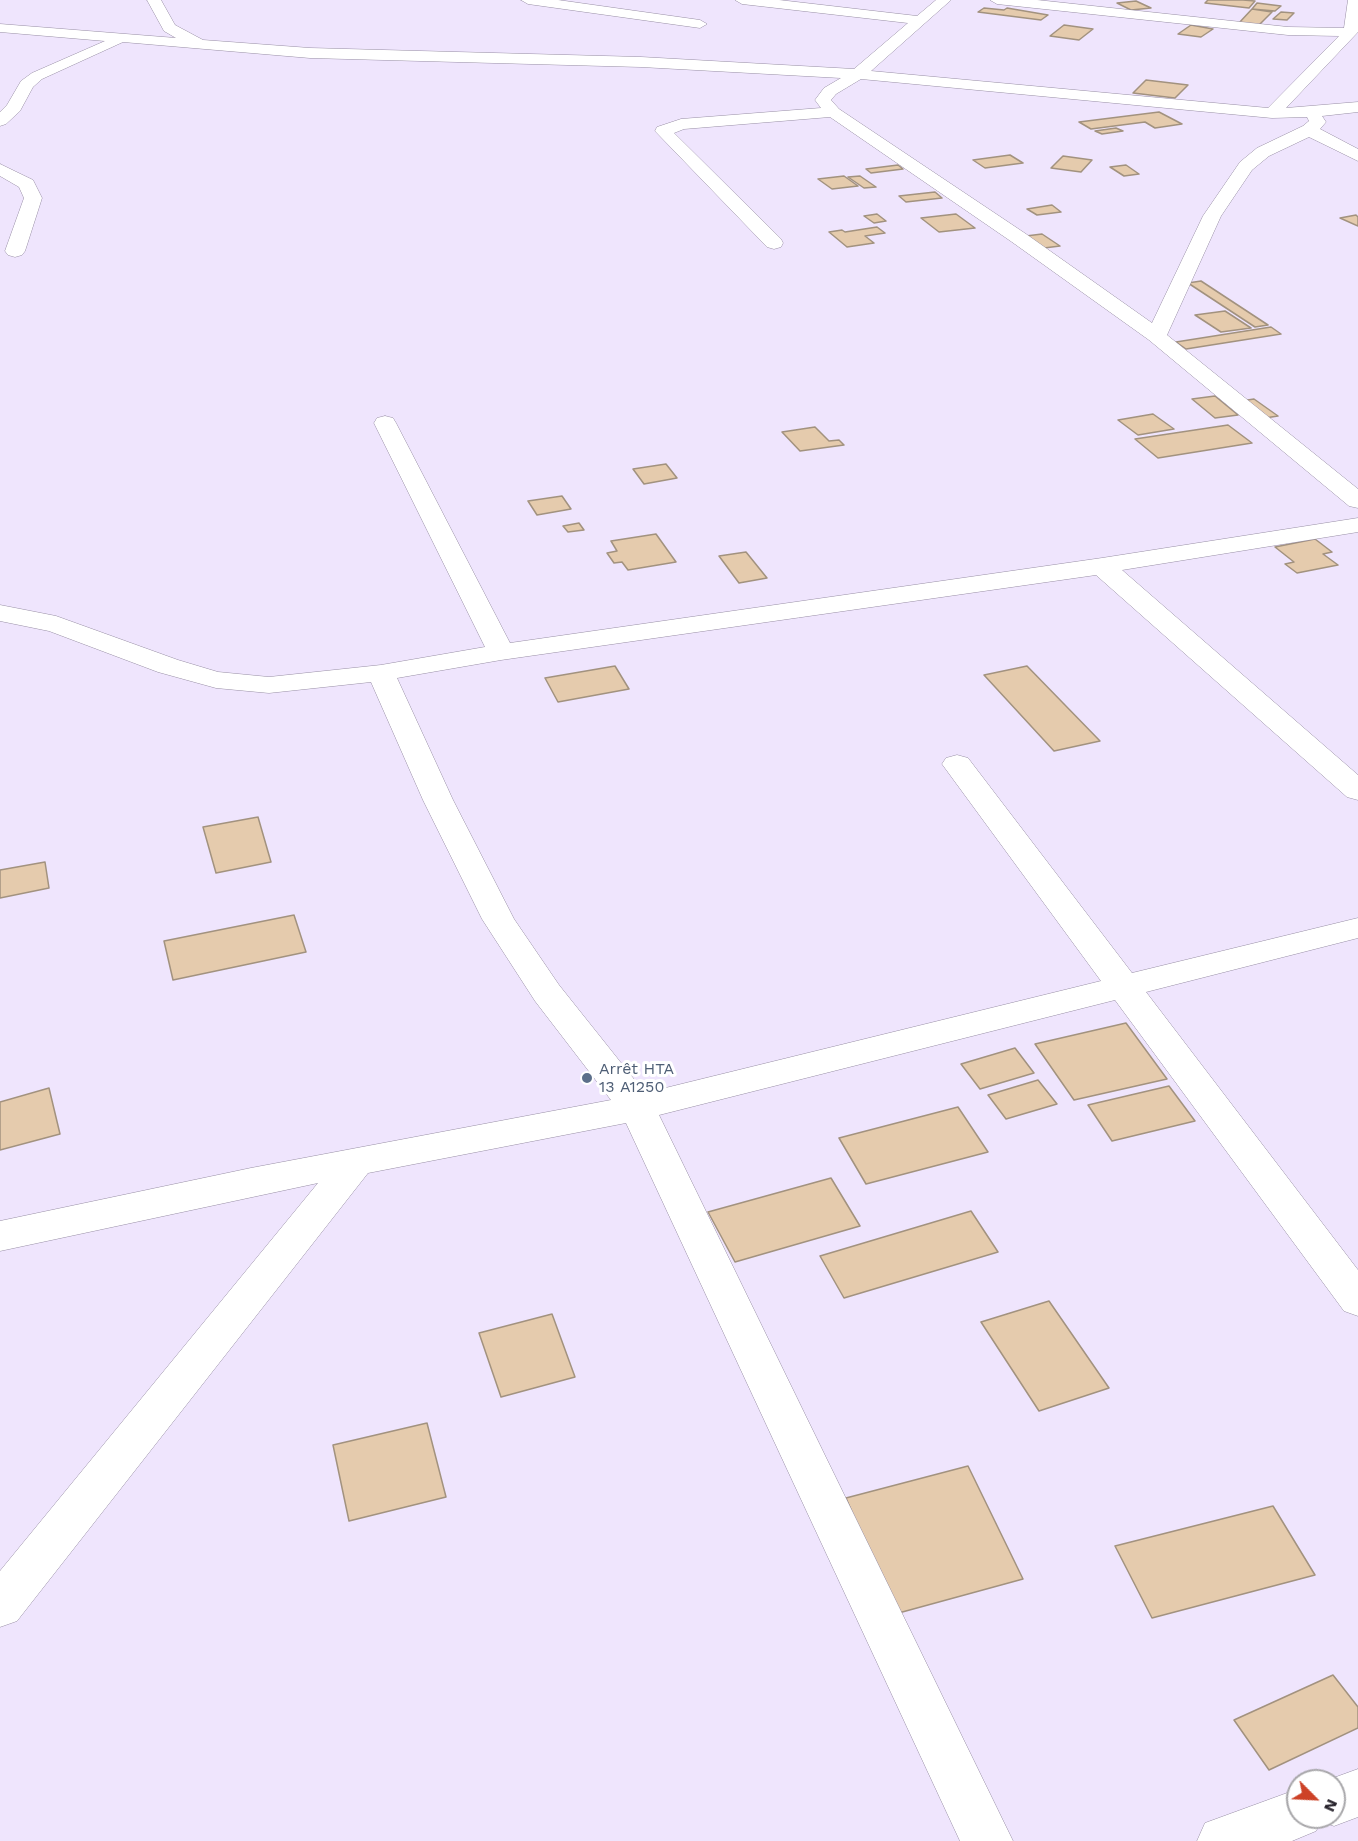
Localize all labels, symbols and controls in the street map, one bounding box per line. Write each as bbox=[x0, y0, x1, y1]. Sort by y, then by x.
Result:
place label: Arrêt HTA 13 A1250 bbox=[599, 1059, 674, 1097]
marker: Arrêt HTA 13 A1250 bbox=[580, 1071, 594, 1085]
north arrow bbox=[1286, 1769, 1346, 1829]
text: N bbox=[1320, 1796, 1342, 1815]

